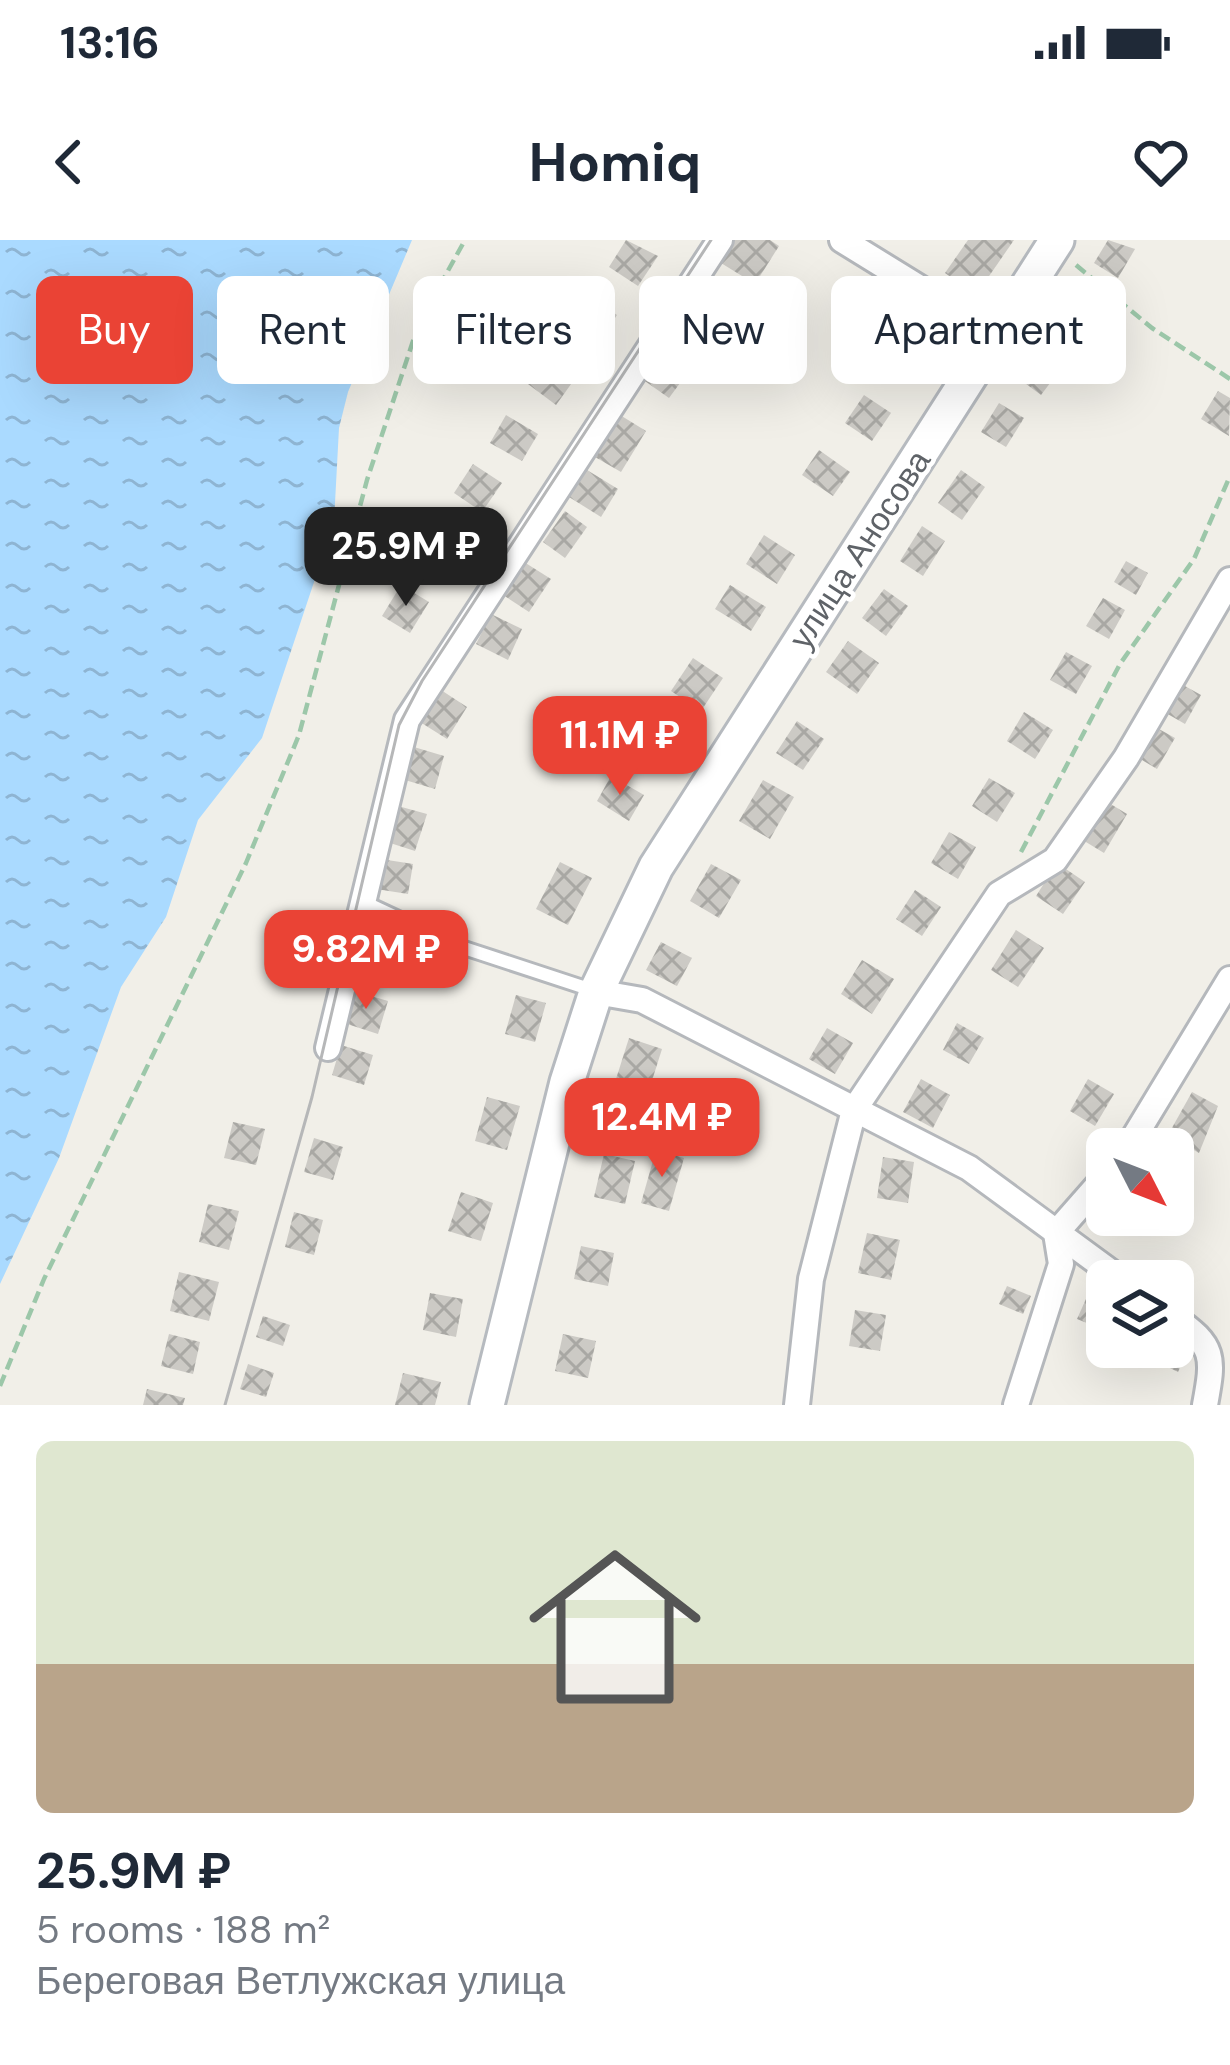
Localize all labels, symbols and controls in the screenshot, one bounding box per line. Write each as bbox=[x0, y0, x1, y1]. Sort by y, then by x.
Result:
text: 13:16 bbox=[60, 13, 160, 72]
text: Homiq bbox=[529, 127, 701, 198]
icon: back bbox=[36, 129, 102, 195]
icon: heart bbox=[1128, 129, 1194, 195]
chip: Buy bbox=[36, 276, 193, 384]
chip: Rent bbox=[217, 276, 389, 384]
chip: Filters bbox=[413, 276, 615, 384]
chip: New bbox=[639, 276, 807, 384]
chip: Apartment bbox=[831, 276, 1126, 384]
street label: улица Аносова bbox=[779, 441, 940, 657]
pin: 25.9M ₽ bbox=[295, 507, 517, 609]
text: 25.9M ₽ bbox=[331, 520, 481, 571]
pin: 11.1M ₽ bbox=[509, 696, 731, 798]
text: 11.1M ₽ bbox=[560, 709, 680, 760]
pin: 9.82M ₽ bbox=[255, 910, 477, 1012]
text: 9.82M ₽ bbox=[291, 923, 441, 974]
pin: 12.4M ₽ bbox=[551, 1078, 773, 1180]
text: 12.4M ₽ bbox=[591, 1091, 733, 1142]
north arrow bbox=[1086, 1128, 1194, 1236]
map controls bbox=[1086, 1128, 1194, 1368]
button: layers bbox=[1086, 1260, 1194, 1368]
icon: home bbox=[507, 1519, 723, 1735]
text: 25.9M ₽ bbox=[36, 1837, 231, 1904]
text: 5 rooms · 188 m² bbox=[36, 1904, 331, 1955]
text: Береговая Ветлужская улица bbox=[36, 1955, 565, 2006]

